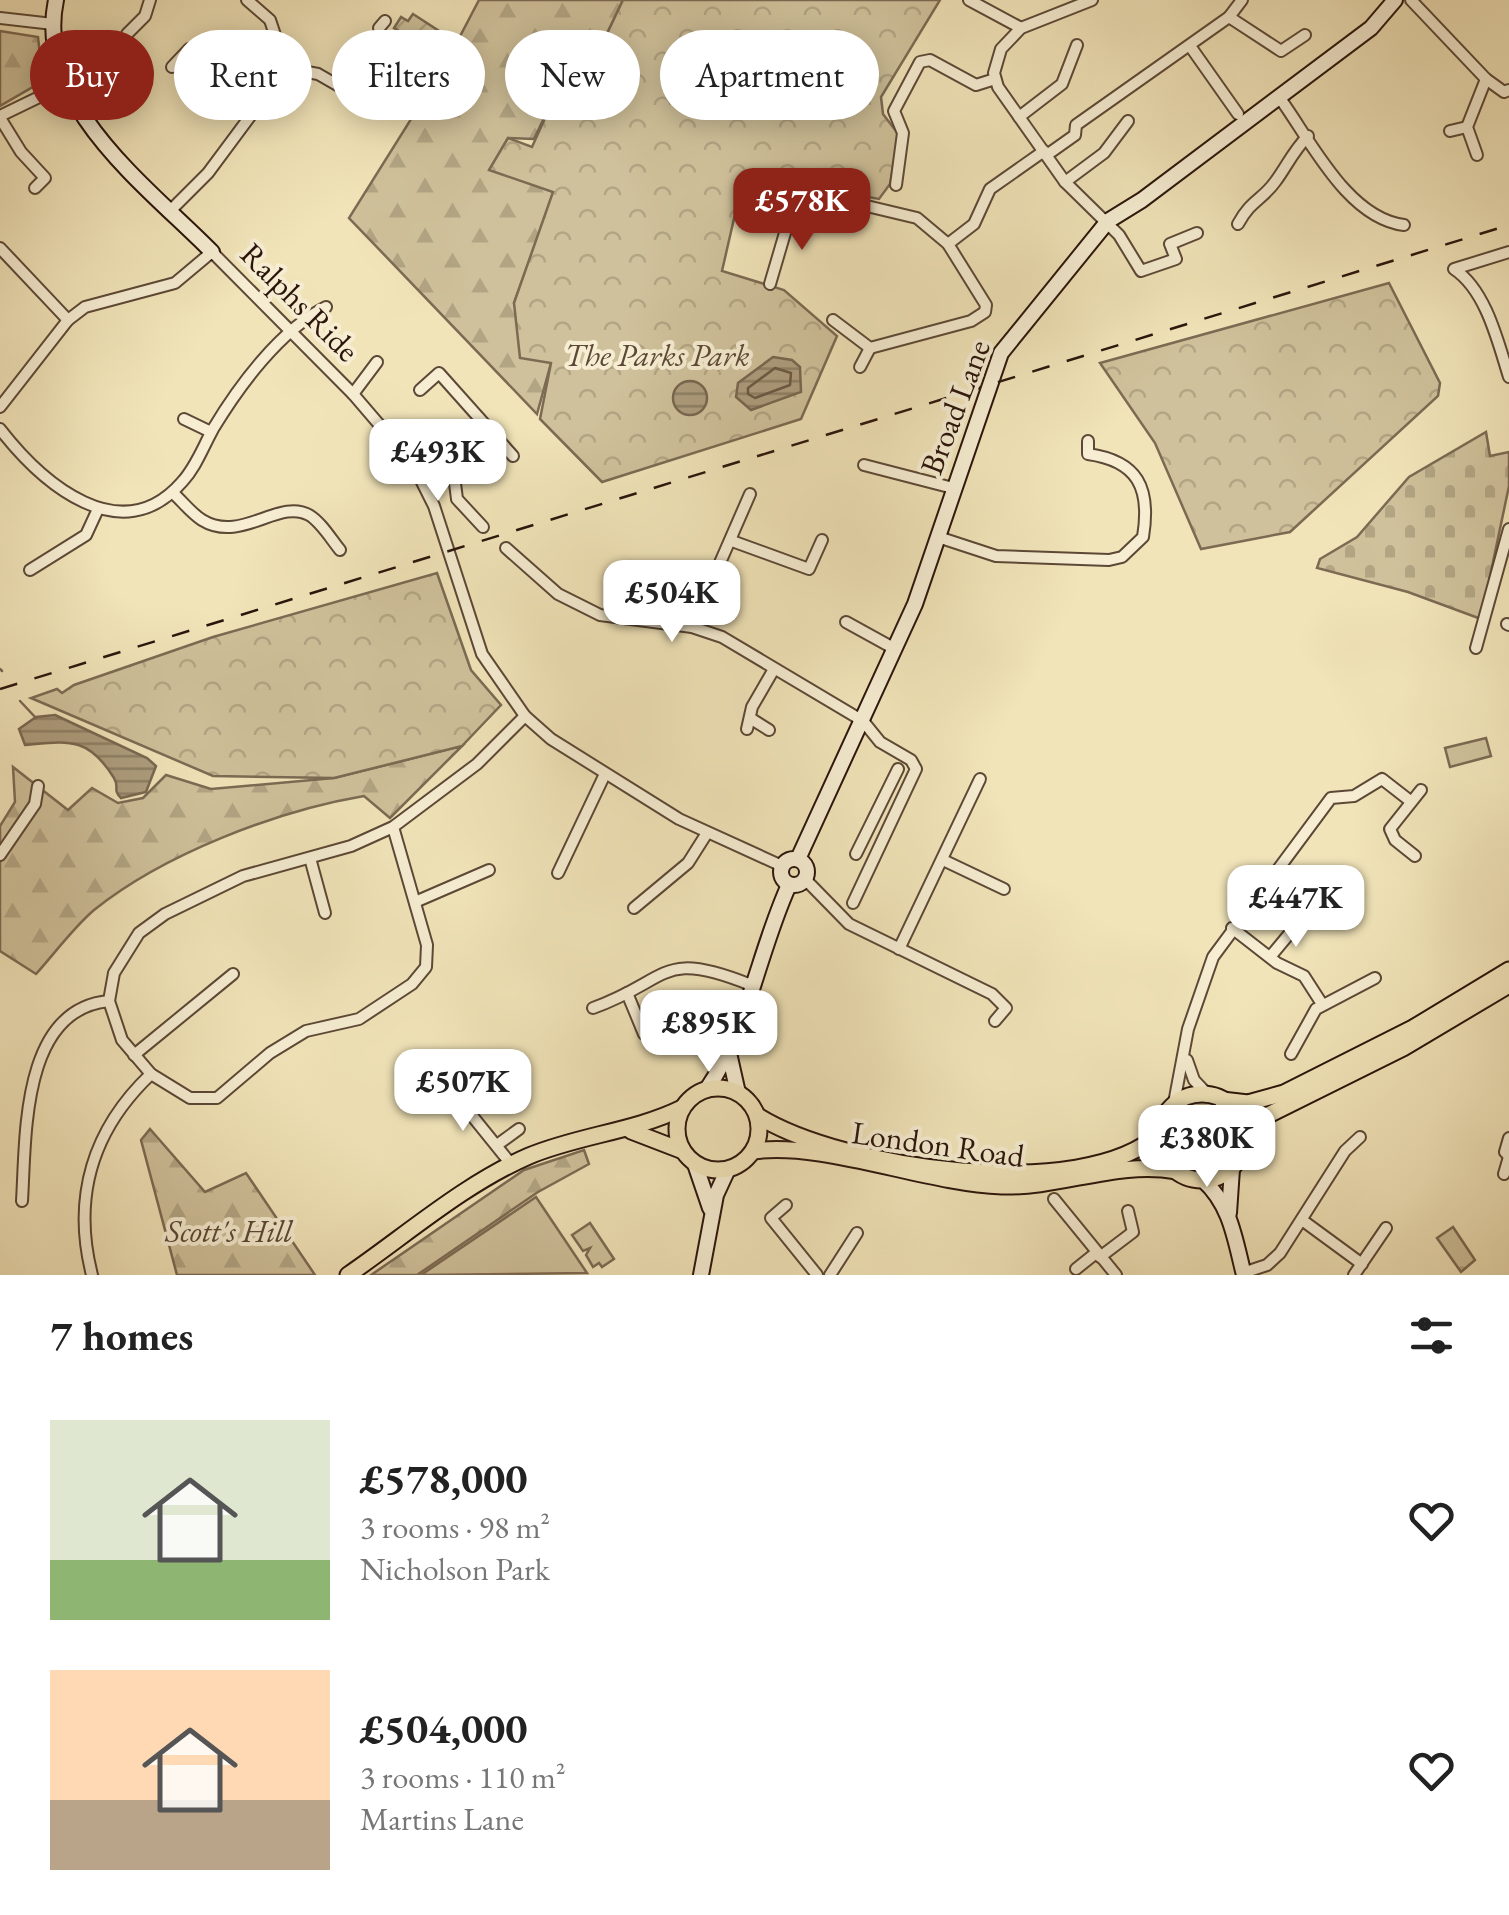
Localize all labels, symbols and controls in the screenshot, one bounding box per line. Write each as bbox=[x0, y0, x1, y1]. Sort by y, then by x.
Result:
chip: Buy bbox=[30, 30, 154, 120]
chip: Rent bbox=[174, 30, 312, 120]
chip: Filters bbox=[332, 30, 485, 120]
chip: New bbox=[505, 30, 640, 120]
chip: Apartment bbox=[660, 30, 879, 120]
pin: £578K bbox=[732, 168, 872, 253]
text: £578K bbox=[755, 179, 849, 221]
street label: Ralphs Ride bbox=[231, 233, 369, 371]
park label: The Parks Park bbox=[565, 334, 750, 376]
street label: Broad Lane bbox=[910, 334, 1000, 480]
pin: £493K bbox=[368, 419, 508, 504]
text: £493K bbox=[391, 430, 485, 472]
pin: £504K bbox=[602, 560, 742, 645]
text: £504K bbox=[625, 571, 719, 613]
pin: £447K bbox=[1226, 865, 1366, 950]
text: £447K bbox=[1249, 876, 1343, 918]
pin: £895K bbox=[639, 990, 779, 1075]
text: £895K bbox=[662, 1001, 756, 1043]
pin: £507K bbox=[393, 1049, 533, 1134]
text: £507K bbox=[416, 1060, 510, 1102]
pin: £380K bbox=[1137, 1105, 1277, 1190]
street label: London Road bbox=[849, 1111, 1028, 1177]
text: £380K bbox=[1160, 1116, 1254, 1158]
park label: Scott's Hill bbox=[164, 1210, 294, 1252]
text: 7 homes bbox=[50, 1308, 193, 1363]
icon: filters bbox=[1404, 1308, 1459, 1363]
text: £578,000 bbox=[360, 1451, 528, 1506]
icon: home bbox=[130, 1460, 250, 1580]
icon: heart bbox=[1404, 1493, 1459, 1548]
text: 3 rooms · 98 m² bbox=[360, 1506, 550, 1548]
text: Nicholson Park bbox=[360, 1548, 550, 1590]
text: £504,000 bbox=[360, 1701, 528, 1756]
icon: home bbox=[130, 1710, 250, 1830]
icon: heart bbox=[1404, 1743, 1459, 1798]
text: 3 rooms · 110 m² bbox=[360, 1756, 566, 1798]
text: Martins Lane bbox=[360, 1798, 524, 1840]

